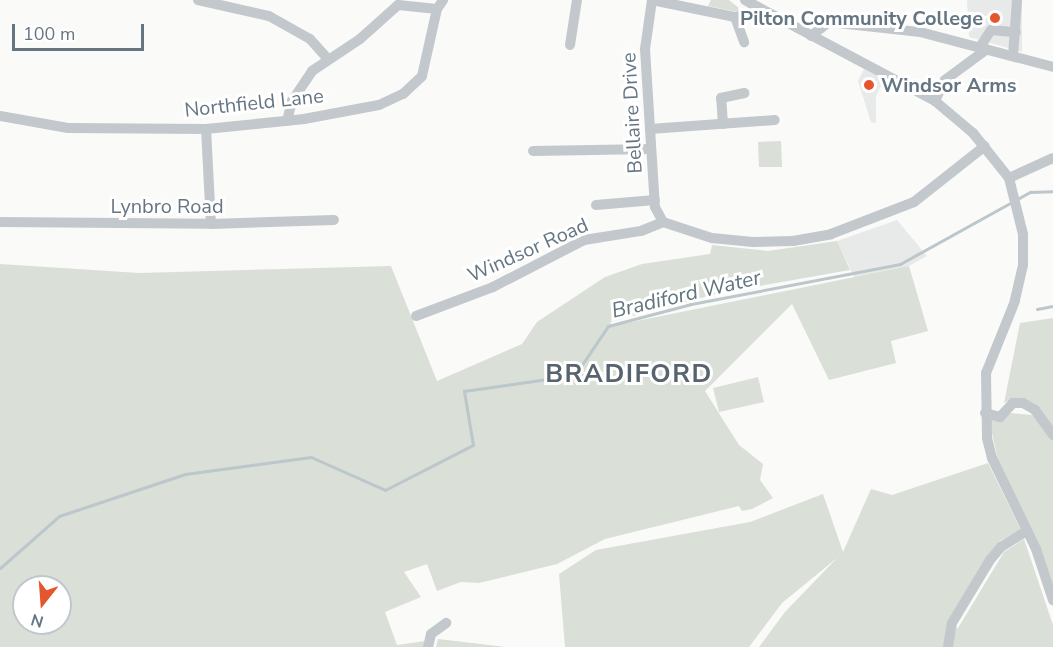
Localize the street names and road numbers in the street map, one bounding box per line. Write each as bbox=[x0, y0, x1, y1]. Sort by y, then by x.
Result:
street label: Bellaire Drive bbox=[617, 52, 647, 174]
street label: Northfield Lane bbox=[183, 84, 325, 122]
street label: Lynbro Road bbox=[110, 194, 224, 218]
street label: Windsor Road bbox=[464, 213, 592, 287]

